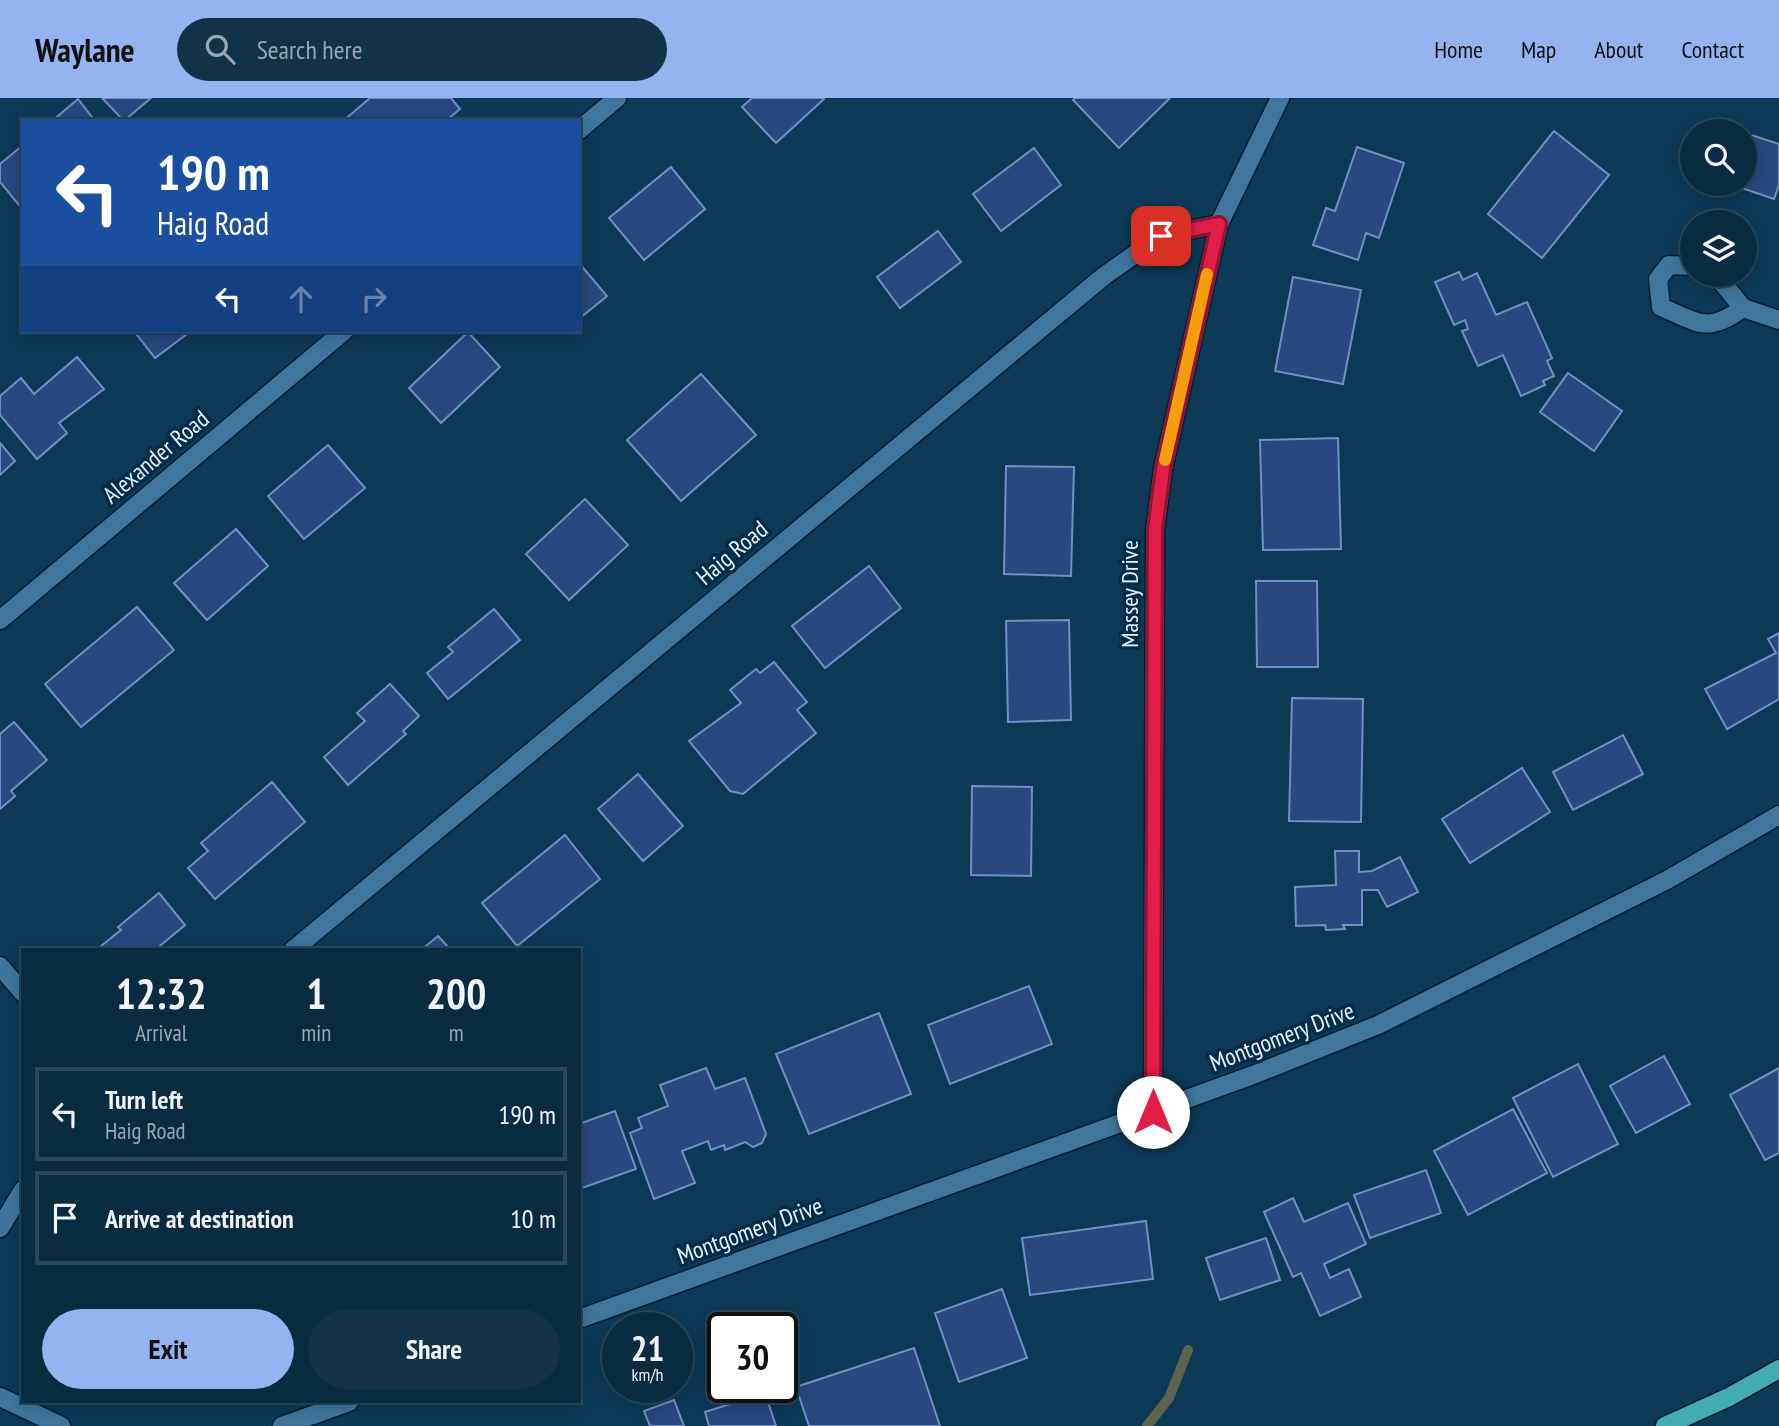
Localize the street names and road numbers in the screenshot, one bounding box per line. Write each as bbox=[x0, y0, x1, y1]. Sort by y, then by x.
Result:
street label: Alexander Road bbox=[96, 403, 215, 510]
street label: Haig Road bbox=[690, 514, 774, 592]
street label: Massey Drive bbox=[1114, 540, 1145, 648]
street label: Montgomery Drive bbox=[1205, 995, 1359, 1078]
street label: Montgomery Drive bbox=[673, 1190, 827, 1271]

